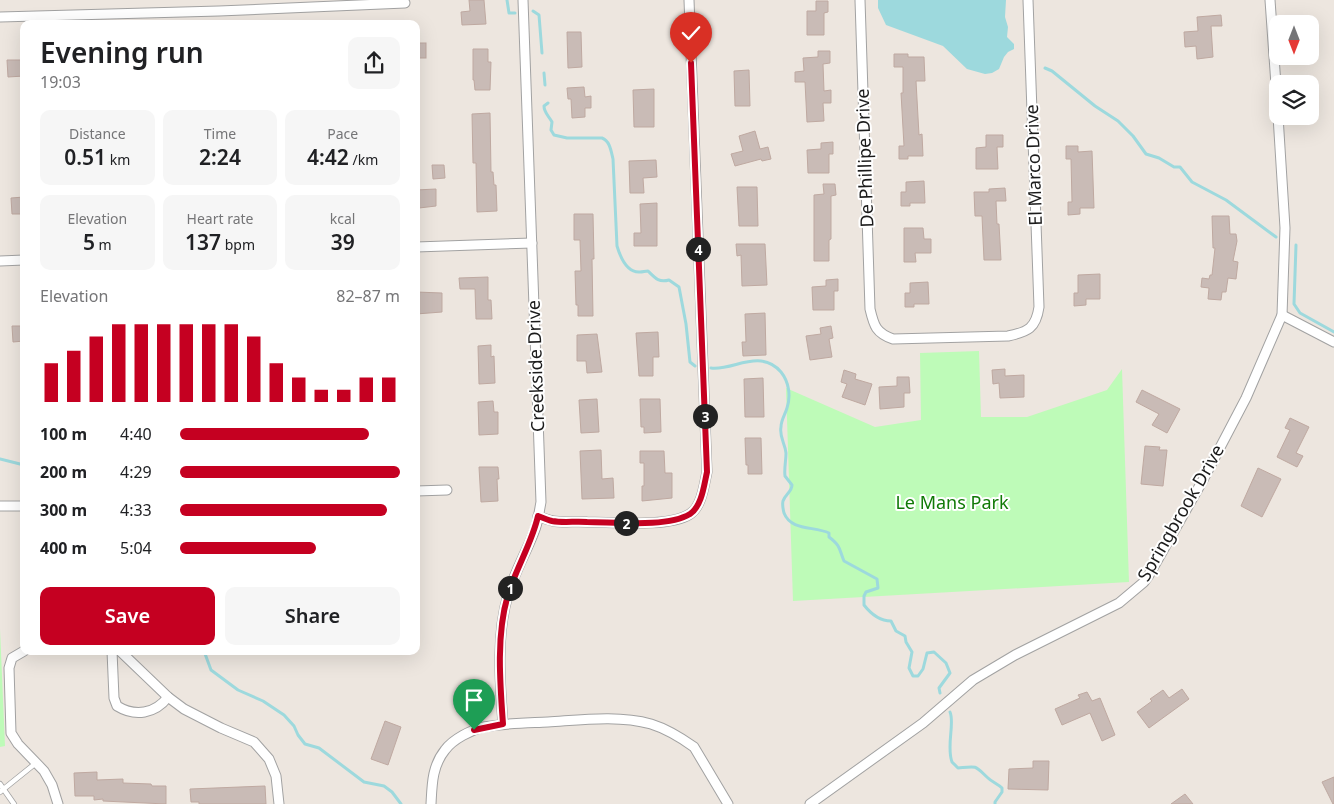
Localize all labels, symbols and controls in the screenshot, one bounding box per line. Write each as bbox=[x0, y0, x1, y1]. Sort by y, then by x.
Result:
pin bbox=[670, 12, 712, 63]
north arrow bbox=[1269, 15, 1319, 65]
map controls bbox=[1269, 15, 1319, 125]
icon: check bbox=[677, 19, 705, 47]
text: Evening run bbox=[40, 33, 204, 71]
button: share bbox=[348, 37, 400, 89]
text: 19:03 bbox=[40, 71, 81, 93]
button: layers bbox=[1269, 75, 1319, 125]
street label: De Phillipe Drive bbox=[850, 88, 878, 228]
street label: El Marco Drive bbox=[1019, 104, 1047, 226]
text: Distance bbox=[69, 124, 126, 143]
text: Time bbox=[204, 124, 236, 143]
text: Pace bbox=[327, 124, 358, 143]
text: 0.51 bbox=[64, 143, 106, 171]
text: 2:24 bbox=[199, 143, 241, 171]
text: 4:42 bbox=[307, 143, 349, 171]
text: km bbox=[106, 150, 130, 169]
text: /km bbox=[349, 150, 378, 169]
text: Elevation bbox=[67, 209, 127, 228]
text: Heart rate bbox=[187, 209, 253, 228]
text: kcal bbox=[330, 209, 355, 228]
text: 5 bbox=[83, 228, 95, 256]
text: 137 bbox=[185, 228, 221, 256]
text: 39 bbox=[331, 228, 355, 256]
text: m bbox=[95, 235, 112, 254]
text: bpm bbox=[221, 235, 255, 254]
pin: 4 bbox=[686, 236, 710, 262]
text: 4 bbox=[694, 240, 703, 259]
text: Elevation bbox=[40, 285, 108, 307]
text: 82–87 m bbox=[336, 285, 400, 307]
street label: Creekside Drive bbox=[521, 300, 549, 432]
pin: 3 bbox=[692, 404, 718, 428]
text: 3 bbox=[701, 407, 710, 426]
text: 100 m bbox=[40, 423, 87, 445]
text: 4:40 bbox=[120, 423, 152, 445]
street label: Springbrook Drive bbox=[1131, 440, 1229, 585]
text: 200 m bbox=[40, 461, 87, 483]
text: 4:29 bbox=[120, 461, 152, 483]
park label: Le Mans Park bbox=[895, 490, 1009, 514]
text: 300 m bbox=[40, 499, 87, 521]
text: 4:33 bbox=[120, 499, 152, 521]
pin: 2 bbox=[614, 510, 638, 536]
text: 2 bbox=[622, 514, 631, 533]
text: 400 m bbox=[40, 537, 87, 559]
text: 5:04 bbox=[120, 537, 152, 559]
pin: 1 bbox=[498, 576, 522, 600]
text: 1 bbox=[506, 579, 515, 598]
button: Save bbox=[40, 587, 215, 645]
button: Share bbox=[225, 587, 400, 645]
pin bbox=[453, 679, 495, 730]
icon: arrive bbox=[460, 686, 488, 714]

